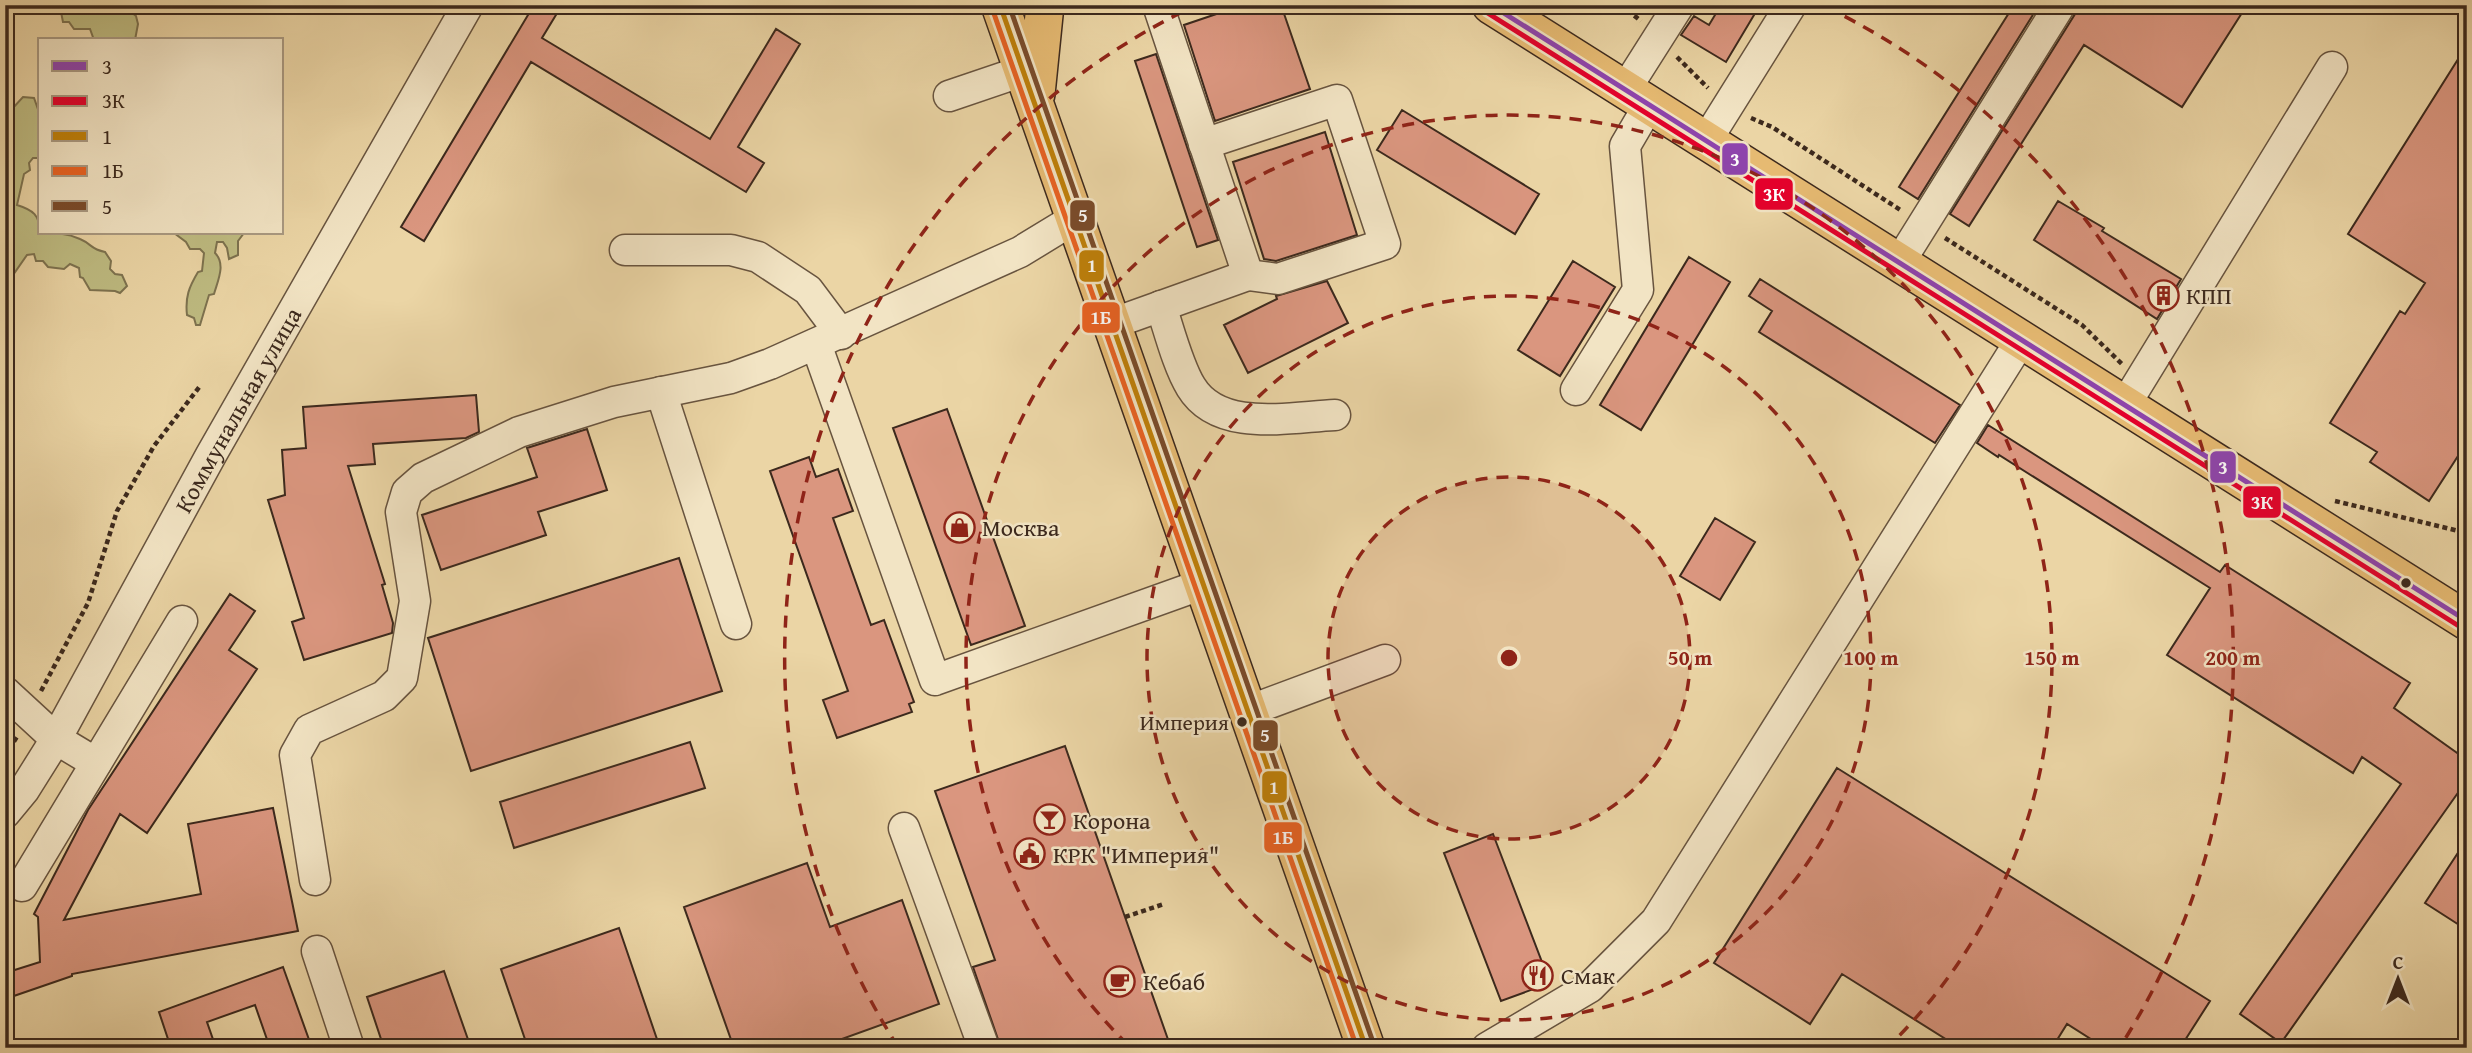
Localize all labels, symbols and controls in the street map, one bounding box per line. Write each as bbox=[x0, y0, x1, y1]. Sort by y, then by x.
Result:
legend bbox=[38, 38, 284, 234]
text: 3 bbox=[102, 51, 112, 82]
text: 3К bbox=[102, 85, 125, 116]
text: 1 bbox=[102, 121, 112, 152]
line badge: 3 bbox=[1721, 142, 1749, 176]
text: 3 bbox=[1730, 145, 1740, 173]
text: 1Б bbox=[102, 155, 124, 186]
line badge: 3К bbox=[1754, 177, 1794, 211]
text: 3К bbox=[1763, 180, 1786, 208]
text: 5 bbox=[102, 191, 112, 222]
line badge: 5 bbox=[1069, 199, 1096, 232]
text: 5 bbox=[1078, 201, 1088, 229]
line badge: 1 bbox=[1078, 249, 1105, 283]
text: 1 bbox=[1087, 251, 1097, 279]
building icon: КПП bbox=[2146, 278, 2180, 312]
place label: КПП bbox=[2186, 278, 2232, 313]
street label: Коммунальная улица bbox=[165, 300, 310, 519]
line badge: 1Б bbox=[1081, 301, 1121, 334]
text: 1Б bbox=[1090, 303, 1112, 331]
line badge: 3 bbox=[2209, 450, 2237, 484]
text: 3 bbox=[2218, 453, 2228, 481]
line badge: 3К bbox=[2242, 485, 2282, 519]
text: 3К bbox=[2251, 488, 2274, 516]
shop icon: Москва bbox=[942, 510, 976, 544]
place label: Москва bbox=[982, 510, 1060, 545]
unlabelled marker bbox=[2399, 576, 2413, 590]
text: 50 m bbox=[1668, 642, 1712, 673]
text: 100 m bbox=[1843, 642, 1899, 673]
text: 150 m bbox=[2024, 642, 2080, 673]
text: 200 m bbox=[2205, 642, 2261, 673]
centre of rings bbox=[1497, 646, 1521, 670]
place label: Империя bbox=[1140, 706, 1229, 738]
marker: Империя bbox=[1235, 715, 1249, 729]
line badge: 5 bbox=[1252, 719, 1279, 752]
text: 5 bbox=[1260, 721, 1270, 749]
line badge: 1 bbox=[1261, 770, 1288, 804]
text: 1 bbox=[1269, 773, 1279, 801]
bar icon: Корона bbox=[1033, 803, 1067, 837]
place label: Корона bbox=[1073, 803, 1151, 838]
line badge: 1Б bbox=[1263, 821, 1303, 854]
text: 1Б bbox=[1272, 823, 1294, 851]
public building icon: КРК "Империя" bbox=[1013, 837, 1047, 871]
place label: КРК "Империя" bbox=[1053, 837, 1219, 872]
north arrow bbox=[2364, 944, 2434, 1014]
text: С bbox=[2393, 948, 2404, 976]
restaurant icon: Смак bbox=[1521, 958, 1555, 992]
place label: Смак bbox=[1561, 958, 1616, 993]
cafe icon: Кебаб bbox=[1103, 964, 1137, 998]
place label: Кебаб bbox=[1143, 964, 1205, 999]

